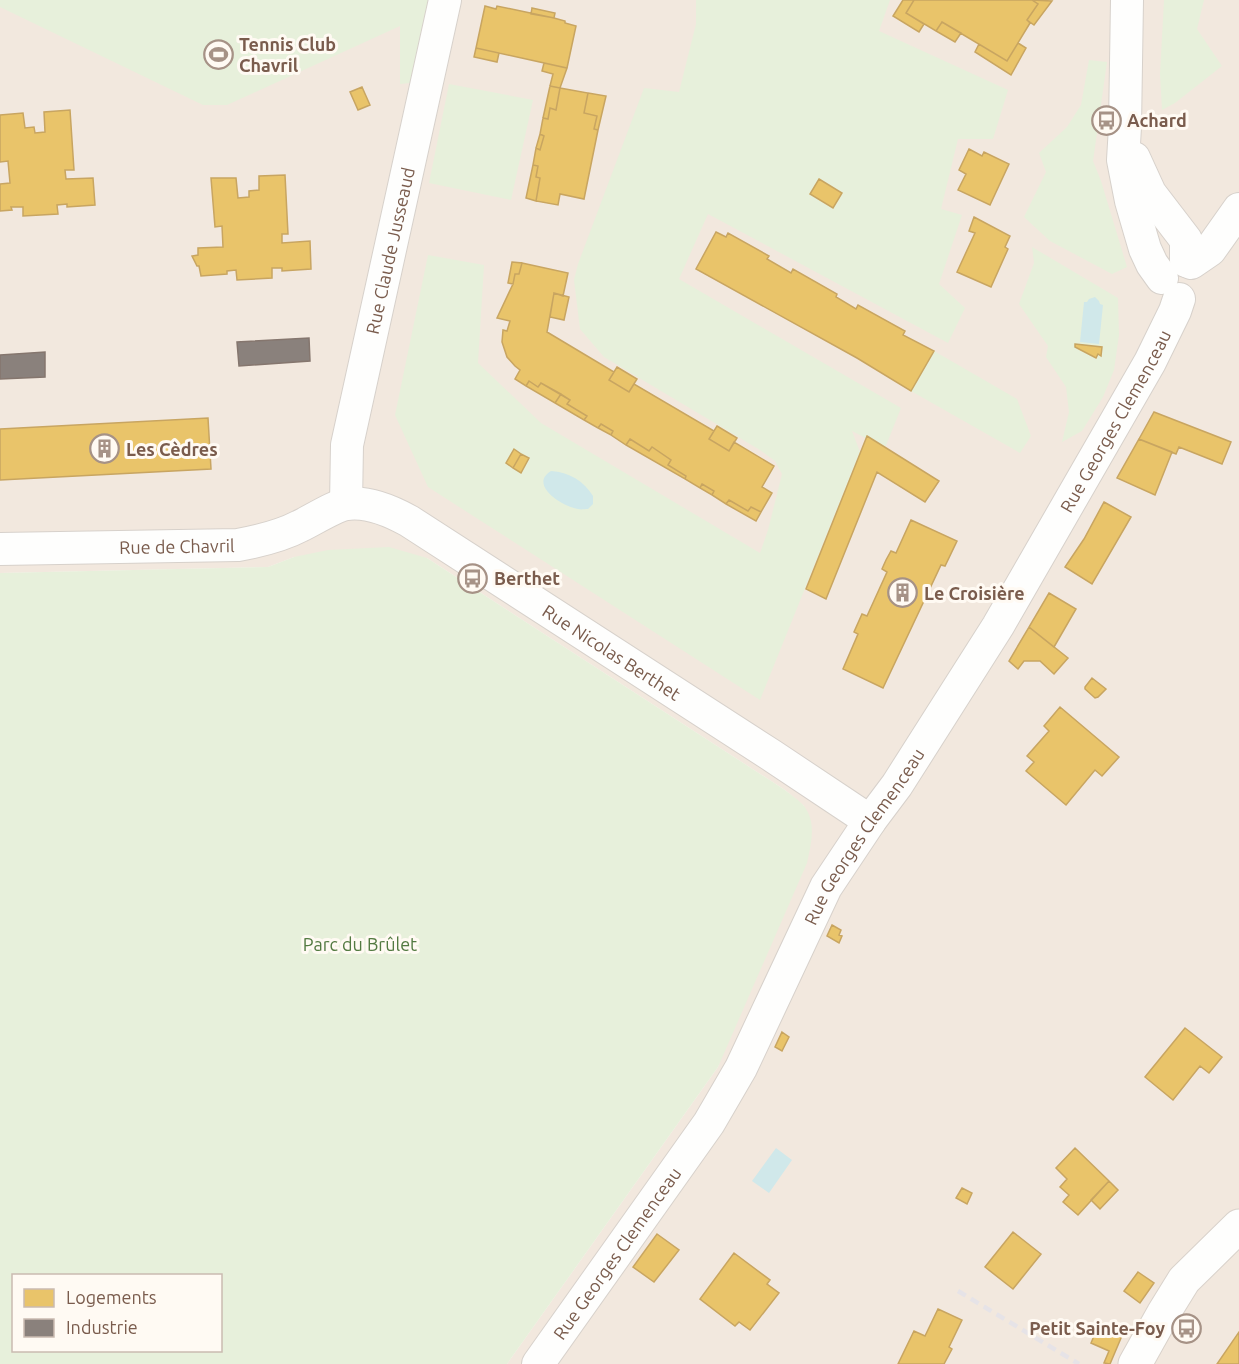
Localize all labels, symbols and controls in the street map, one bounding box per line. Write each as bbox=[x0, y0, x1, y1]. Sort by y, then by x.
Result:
place label: Tennis Club Chavril bbox=[239, 34, 336, 75]
sports icon: Tennis Club Chavril bbox=[202, 38, 234, 70]
bus stop icon: Achard bbox=[1090, 104, 1122, 136]
place label: Achard bbox=[1127, 110, 1187, 130]
street label: Rue Claude Jusseaud bbox=[362, 165, 418, 336]
street label: Rue Georges Clemenceau bbox=[1056, 326, 1174, 516]
building icon: Les Cèdres bbox=[89, 433, 121, 465]
place label: Les Cèdres bbox=[126, 439, 218, 459]
street label: Rue de Chavril bbox=[119, 535, 235, 557]
bus stop icon: Berthet bbox=[457, 562, 489, 594]
place label: Berthet bbox=[494, 568, 560, 588]
building icon: Le Croisière bbox=[887, 577, 919, 609]
place label: Le Croisière bbox=[924, 583, 1025, 603]
street label: Rue Nicolas Berthet bbox=[539, 600, 684, 704]
street label: Rue Georges Clemenceau bbox=[800, 744, 928, 928]
park label: Parc du Brûlet bbox=[303, 934, 417, 954]
street label: Rue Georges Clemenceau bbox=[549, 1163, 685, 1343]
legend bbox=[12, 1274, 222, 1352]
text: Logements bbox=[66, 1287, 157, 1307]
bus stop icon: Petit Sainte-Foy bbox=[1170, 1312, 1202, 1344]
text: Industrie bbox=[66, 1317, 138, 1337]
place label: Petit Sainte-Foy bbox=[1029, 1318, 1165, 1338]

